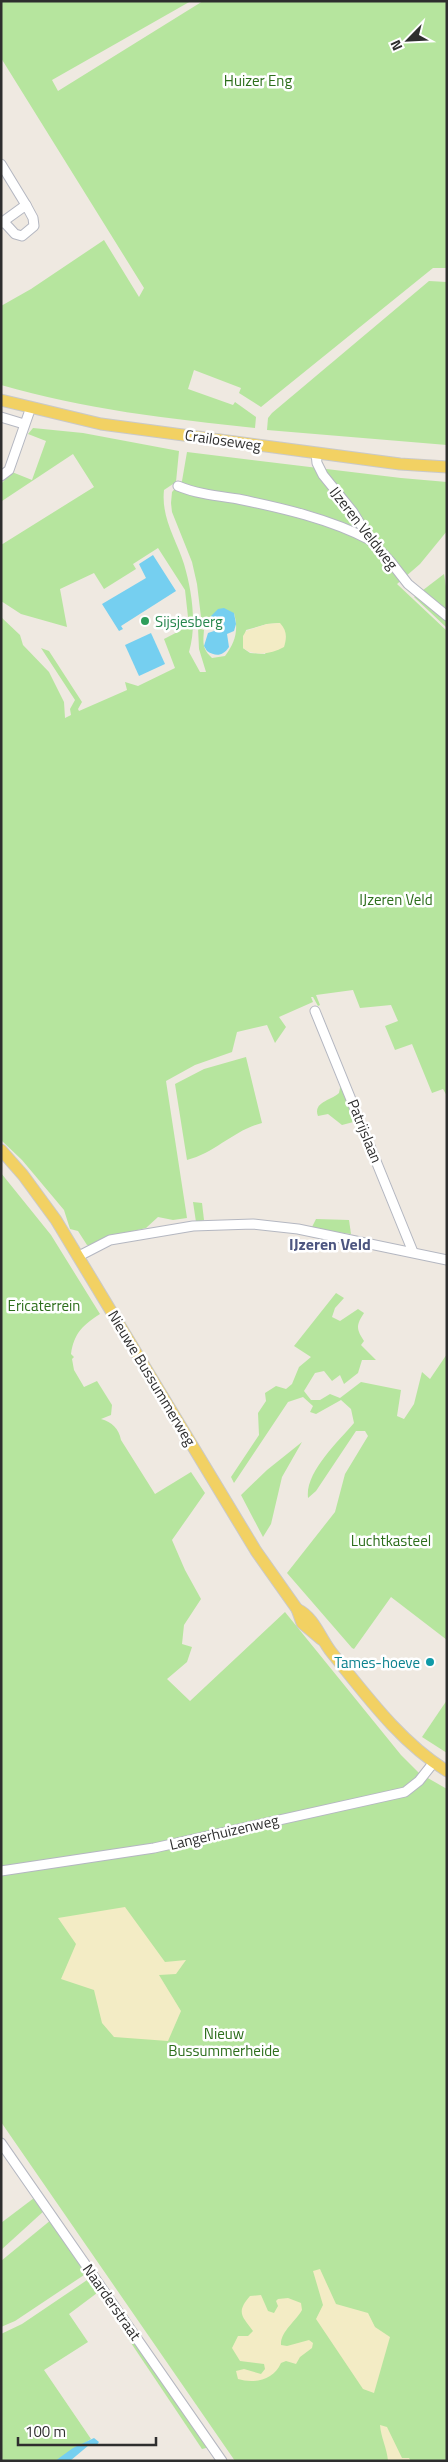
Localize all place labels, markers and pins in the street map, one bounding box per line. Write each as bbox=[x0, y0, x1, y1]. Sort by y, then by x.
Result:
place label: Sijsjesberg bbox=[155, 610, 223, 633]
marker: Sijsjesberg bbox=[139, 615, 151, 627]
place label: Tames-hoeve bbox=[334, 1651, 420, 1674]
marker: Tames-hoeve bbox=[424, 1656, 436, 1668]

